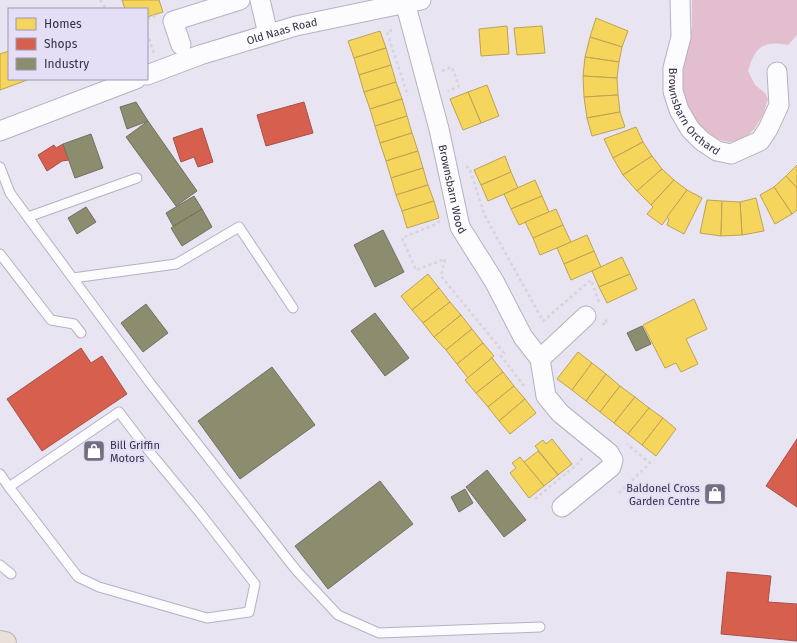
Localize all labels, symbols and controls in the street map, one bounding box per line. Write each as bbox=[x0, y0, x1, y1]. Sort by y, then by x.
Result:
legend bbox=[8, 8, 148, 80]
street label: Old Naas Road bbox=[245, 15, 318, 47]
text: Homes bbox=[44, 17, 82, 31]
text: Shops bbox=[44, 37, 78, 51]
text: Industry bbox=[44, 57, 89, 71]
street label: Brownsbarn Orchard bbox=[667, 68, 722, 158]
street label: Brownsbarn Wood bbox=[436, 143, 469, 236]
shop icon: Bill Griffin Motors bbox=[81, 438, 107, 464]
place label: Bill Griffin Motors bbox=[110, 439, 160, 465]
shop icon: Baldonel Cross Garden Centre bbox=[702, 481, 728, 507]
place label: Baldonel Cross Garden Centre bbox=[626, 482, 700, 508]

